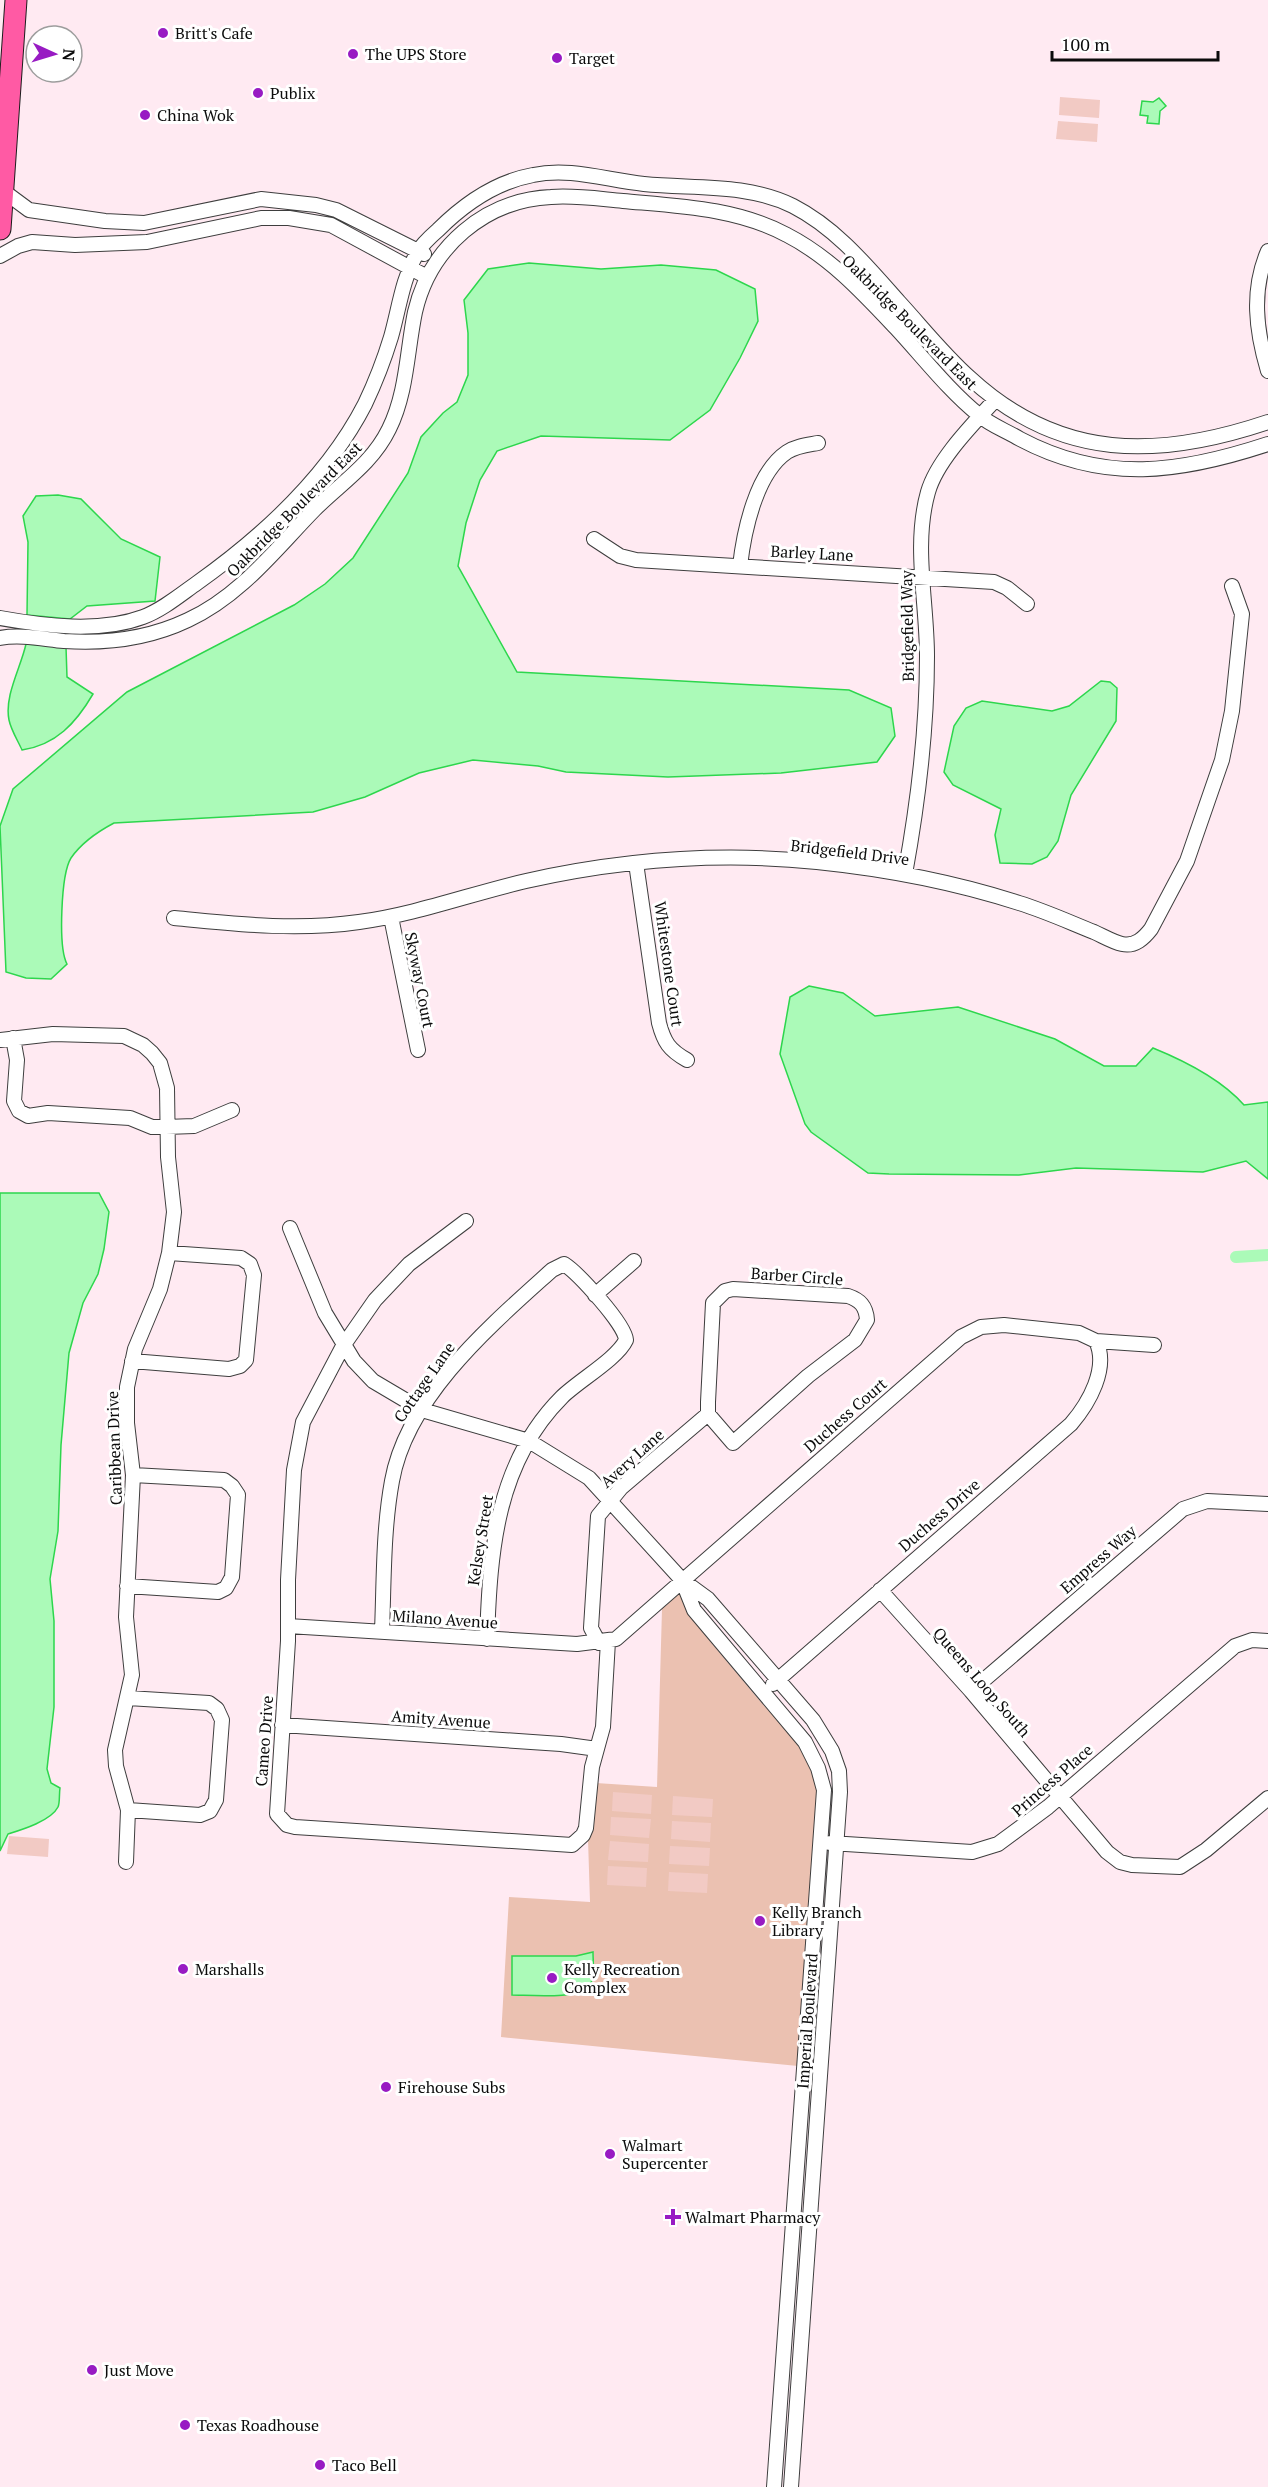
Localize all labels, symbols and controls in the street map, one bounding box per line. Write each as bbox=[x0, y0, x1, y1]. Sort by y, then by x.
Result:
place label: Britt's Cafe bbox=[175, 22, 253, 44]
north arrow bbox=[24, 24, 84, 84]
scale bar bbox=[1052, 24, 1218, 62]
marker: Britt's Cafe bbox=[156, 26, 170, 40]
text: 100 m bbox=[1061, 32, 1110, 56]
place label: The UPS Store bbox=[365, 43, 467, 65]
marker: The UPS Store bbox=[346, 47, 360, 61]
place label: Target bbox=[569, 47, 615, 69]
text: N bbox=[58, 48, 80, 62]
marker: Target bbox=[550, 51, 564, 65]
place label: Publix bbox=[270, 82, 316, 104]
marker: Publix bbox=[251, 86, 265, 100]
place label: China Wok bbox=[157, 104, 235, 126]
marker: China Wok bbox=[138, 108, 152, 122]
street label: Oakbridge Boulevard East bbox=[838, 250, 982, 394]
street label: Oakbridge Boulevard East bbox=[222, 437, 366, 581]
street label: Barley Lane bbox=[770, 540, 854, 566]
street label: Bridgefield Way bbox=[895, 569, 919, 682]
street label: Bridgefield Drive bbox=[789, 834, 911, 870]
street label: Whitestone Court bbox=[649, 900, 689, 1028]
street label: Skyway Court bbox=[400, 930, 440, 1030]
street label: Barber Circle bbox=[750, 1262, 844, 1290]
street label: Cottage Lane bbox=[388, 1337, 460, 1427]
street label: Duchess Court bbox=[799, 1373, 891, 1457]
street label: Caribbean Drive bbox=[101, 1390, 127, 1506]
street label: Avery Lane bbox=[595, 1424, 669, 1492]
street label: Duchess Drive bbox=[894, 1473, 984, 1557]
street label: Kelsey Street bbox=[462, 1493, 498, 1587]
street label: Empress Way bbox=[1055, 1519, 1141, 1598]
street label: Milano Avenue bbox=[391, 1604, 499, 1634]
street label: Queens Loop South bbox=[928, 1622, 1036, 1742]
street label: Cameo Drive bbox=[250, 1695, 278, 1787]
street label: Amity Avenue bbox=[391, 1705, 491, 1733]
street label: Princess Place bbox=[1007, 1739, 1097, 1821]
place label: Kelly Branch Library bbox=[772, 1901, 862, 1941]
marker: Kelly Branch Library bbox=[753, 1914, 767, 1928]
street label: Imperial Boulevard bbox=[791, 1952, 823, 2090]
place label: Marshalls bbox=[195, 1958, 264, 1980]
place label: Kelly Recreation Complex bbox=[564, 1958, 680, 1998]
marker: Marshalls bbox=[176, 1962, 190, 1976]
marker: Kelly Recreation Complex bbox=[545, 1971, 559, 1985]
place label: Firehouse Subs bbox=[398, 2076, 505, 2098]
marker: Firehouse Subs bbox=[379, 2080, 393, 2094]
place label: Walmart Supercenter bbox=[622, 2134, 709, 2174]
marker: Walmart Supercenter bbox=[603, 2147, 617, 2161]
place label: Walmart Pharmacy bbox=[685, 2206, 821, 2228]
marker: Walmart Pharmacy bbox=[666, 2210, 680, 2224]
place label: Just Move bbox=[104, 2359, 174, 2381]
marker: Just Move bbox=[85, 2363, 99, 2377]
place label: Texas Roadhouse bbox=[197, 2414, 319, 2436]
marker: Texas Roadhouse bbox=[178, 2418, 192, 2432]
place label: Taco Bell bbox=[332, 2454, 397, 2476]
marker: Taco Bell bbox=[313, 2458, 327, 2472]

